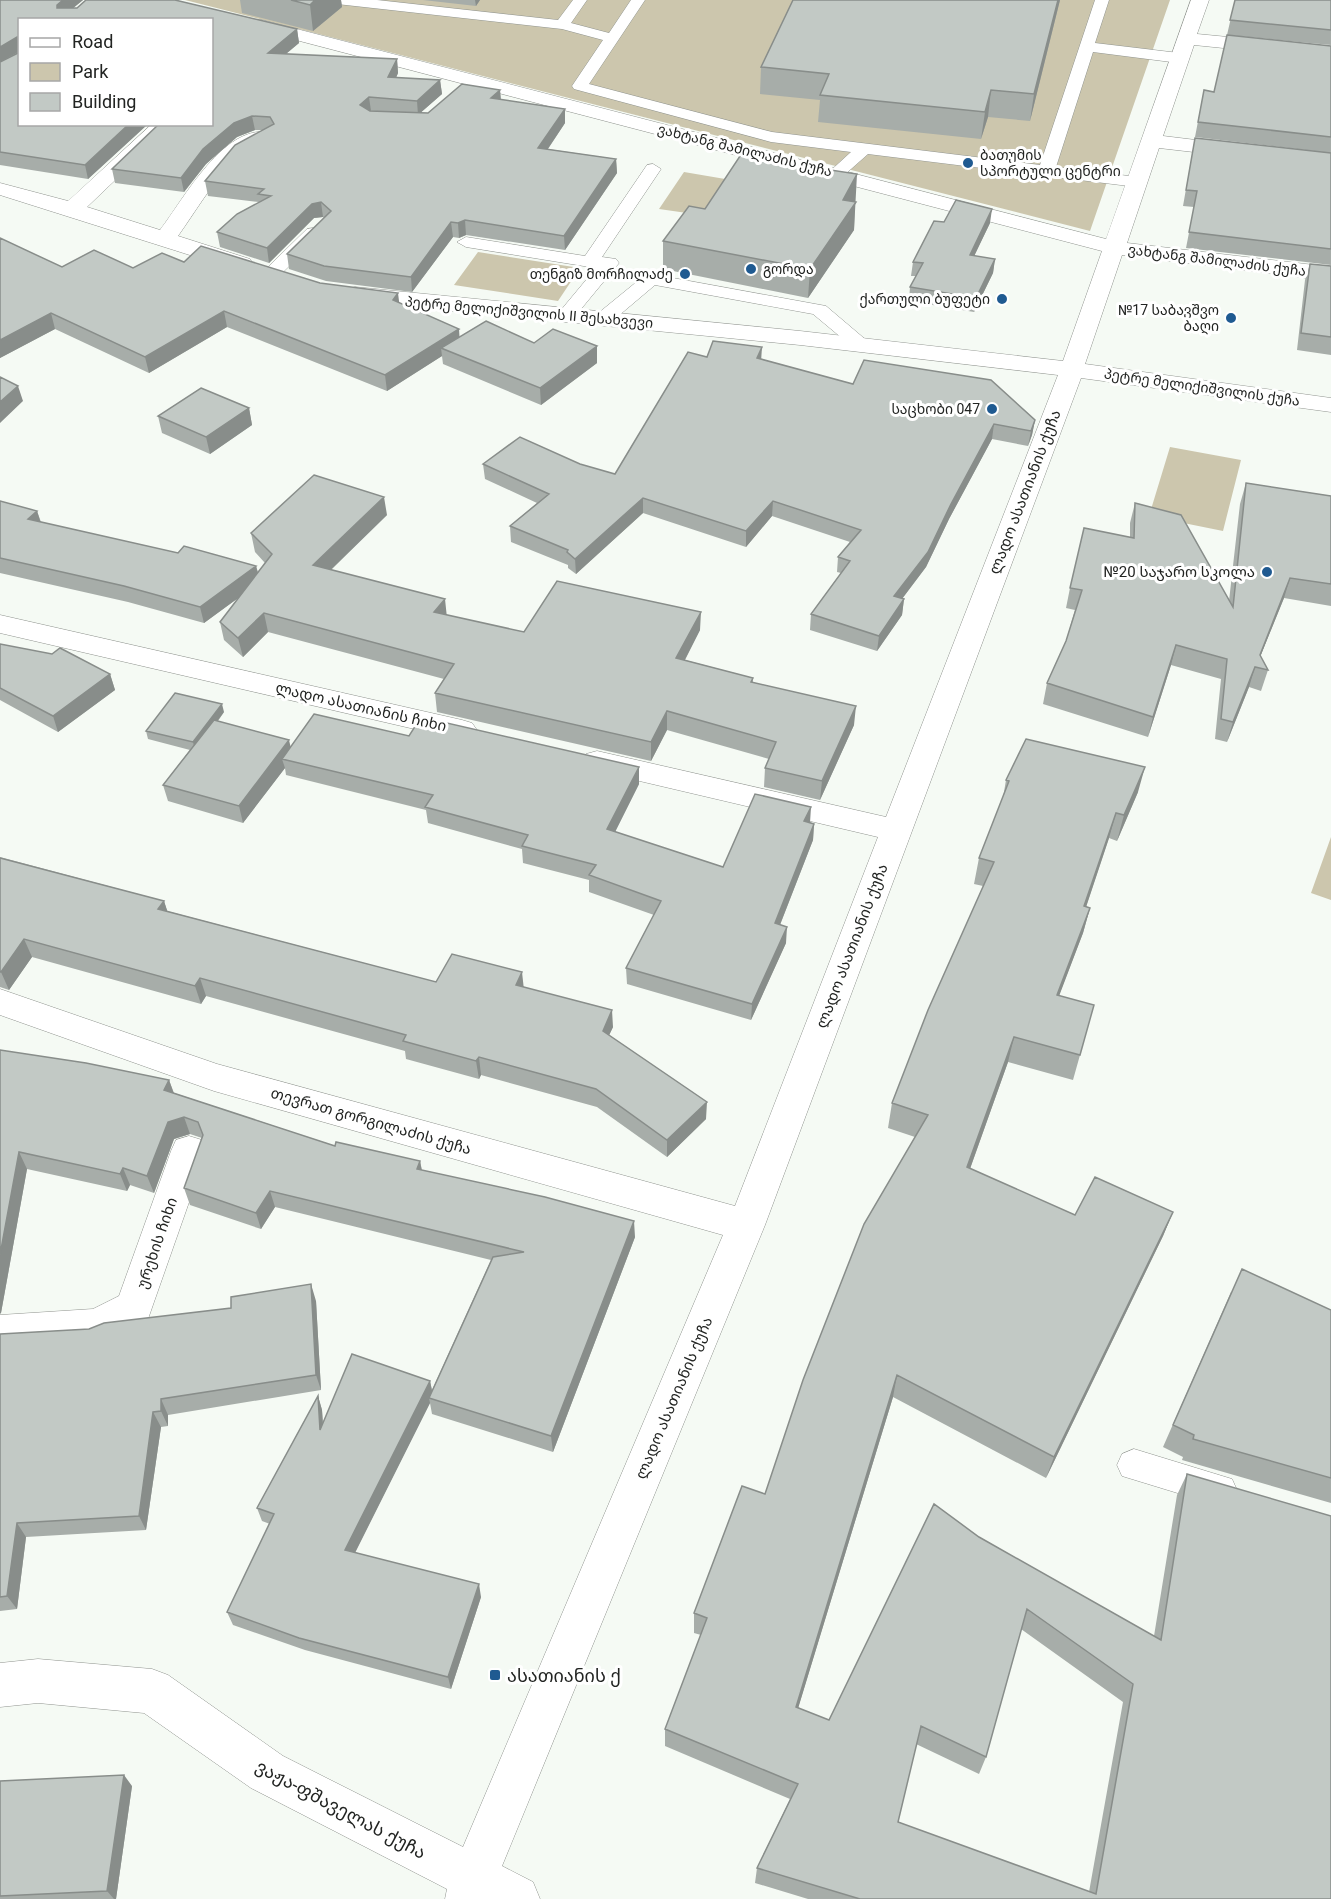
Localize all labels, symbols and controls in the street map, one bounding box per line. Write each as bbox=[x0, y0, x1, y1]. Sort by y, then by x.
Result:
legend bbox=[18, 18, 213, 126]
text: Road bbox=[72, 31, 113, 52]
text: Park bbox=[72, 61, 109, 82]
text: Building bbox=[72, 91, 136, 112]
street label: ვახტანგ შამილაძის ქუჩა bbox=[656, 121, 834, 180]
place label: ბათუმის სპორტული ცენტრი bbox=[980, 147, 1121, 180]
marker: ბათუმის სპორტული ცენტრი bbox=[961, 156, 975, 170]
street label: ვახტანგ შამილაძის ქუჩა bbox=[1127, 241, 1307, 280]
place label: გორდა bbox=[763, 261, 814, 278]
marker: გორდა bbox=[744, 262, 758, 276]
place label: თენგიზ მორჩილაძე bbox=[530, 266, 673, 283]
marker: თენგიზ მორჩილაძე bbox=[678, 267, 692, 281]
place label: ქართული ბუფეტი bbox=[860, 291, 990, 308]
marker: ქართული ბუფეტი bbox=[995, 292, 1009, 306]
street label: პეტრე მელიქიშვილის II შესახვევი bbox=[404, 293, 654, 332]
place label: №17 საბავშვო ბაღი bbox=[1118, 302, 1219, 335]
marker: №17 საბავშვო ბაღი bbox=[1224, 311, 1238, 325]
street label: პეტრე მელიქიშვილის ქუჩა bbox=[1103, 365, 1301, 410]
place label: საცხობი 047 bbox=[891, 401, 980, 418]
marker: საცხობი 047 bbox=[985, 402, 999, 416]
street label: ლადო ასათიანის ქუჩა bbox=[985, 407, 1065, 577]
place label: №20 საჯარო სკოლა bbox=[1103, 563, 1255, 581]
marker: №20 საჯარო სკოლა bbox=[1260, 565, 1274, 579]
street label: ლადო ასათიანის ჩიხი bbox=[274, 679, 448, 735]
street label: ლადო ასათიანის ქუჩა bbox=[812, 861, 892, 1031]
street label: თევრათ გორგილაძის ქუჩა bbox=[269, 1084, 473, 1158]
street label: ურეხის ჩიხი bbox=[133, 1195, 181, 1291]
street label: ლადო ასათიანის ქუჩა bbox=[632, 1314, 716, 1482]
place label: ასათიანის ქ bbox=[507, 1665, 621, 1687]
marker: ასათიანის ქ bbox=[488, 1668, 502, 1682]
street label: ვაჟა-ფშაველას ქუჩა bbox=[252, 1755, 430, 1864]

